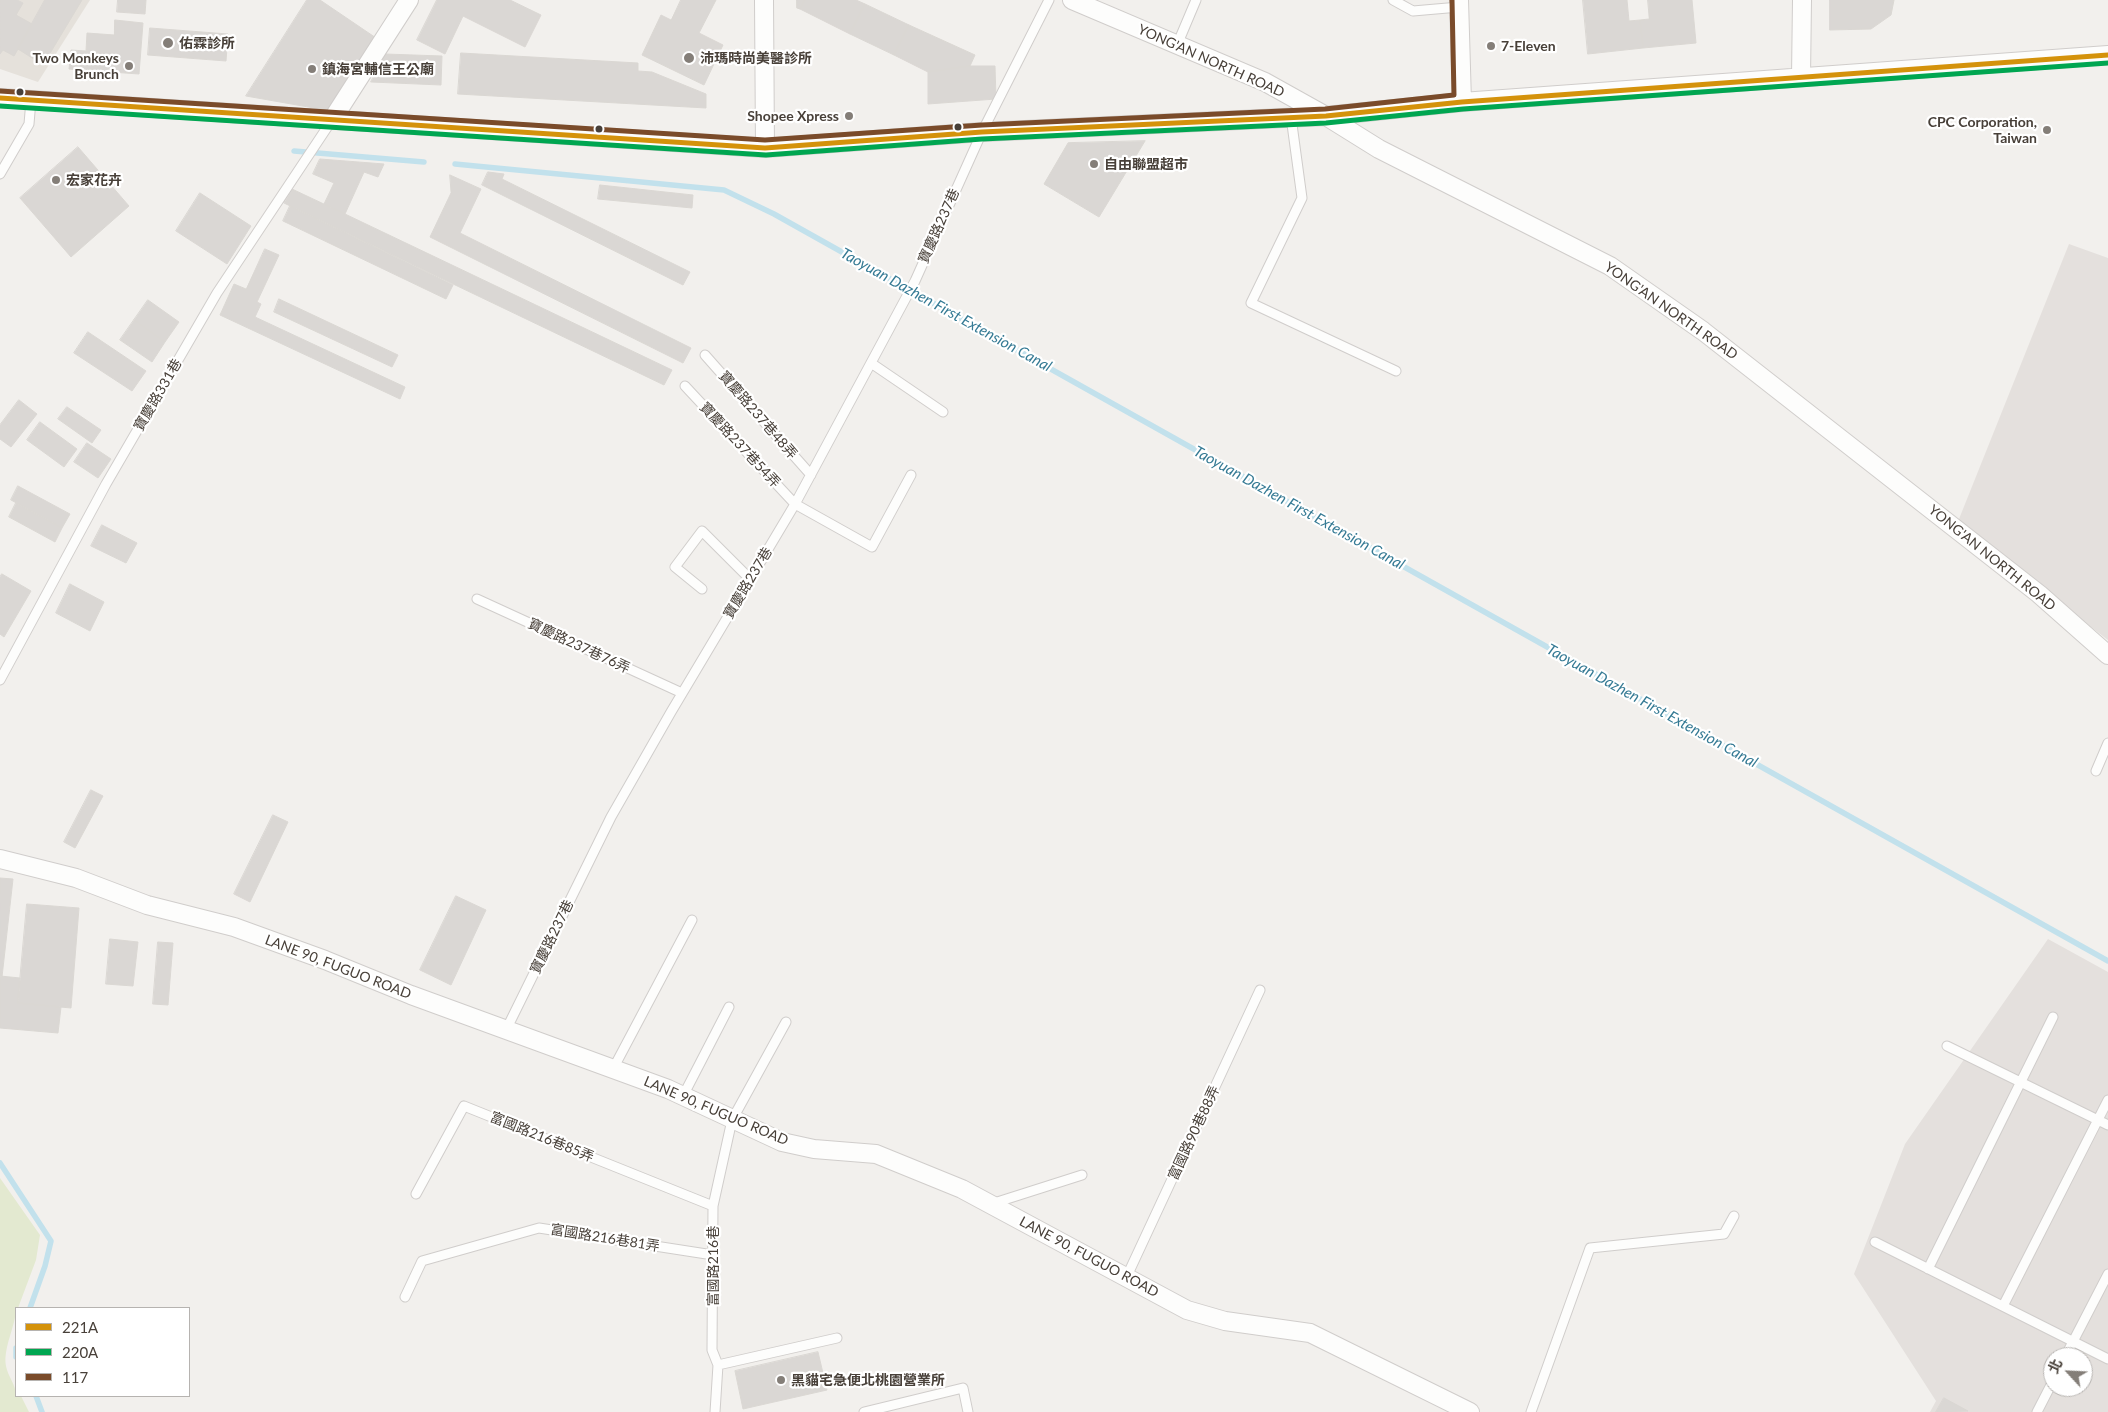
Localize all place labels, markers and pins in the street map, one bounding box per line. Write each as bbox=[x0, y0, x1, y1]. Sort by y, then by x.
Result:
place label: 佑霖診所 bbox=[179, 35, 235, 51]
marker: 佑霖診所 bbox=[161, 36, 175, 50]
place label: 7-Eleven bbox=[1501, 38, 1556, 54]
marker: 7-Eleven bbox=[1485, 40, 1497, 52]
place label: Two Monkeys Brunch bbox=[33, 50, 119, 82]
place label: 沛瑪時尚美醫診所 bbox=[700, 50, 812, 66]
marker: 沛瑪時尚美醫診所 bbox=[682, 51, 696, 65]
marker: Two Monkeys Brunch bbox=[123, 60, 135, 72]
place label: 鎮海宮輔信王公廟 bbox=[322, 61, 434, 77]
marker: 鎮海宮輔信王公廟 bbox=[306, 63, 318, 75]
unlabelled marker bbox=[15, 87, 25, 97]
place label: Shopee Xpress bbox=[747, 108, 839, 124]
marker: Shopee Xpress bbox=[843, 110, 855, 122]
place label: CPC Corporation, Taiwan bbox=[1928, 114, 2037, 146]
unlabelled marker bbox=[953, 122, 963, 132]
unlabelled marker bbox=[594, 124, 604, 134]
marker: CPC Corporation, Taiwan bbox=[2041, 124, 2053, 136]
place label: 自由聯盟超市 bbox=[1104, 156, 1188, 172]
marker: 自由聯盟超市 bbox=[1088, 158, 1100, 170]
place label: 宏家花卉 bbox=[66, 172, 122, 188]
marker: 宏家花卉 bbox=[50, 174, 62, 186]
place label: 黑貓宅急便北桃園營業所 bbox=[791, 1372, 945, 1388]
marker: 黑貓宅急便北桃園營業所 bbox=[775, 1374, 787, 1386]

